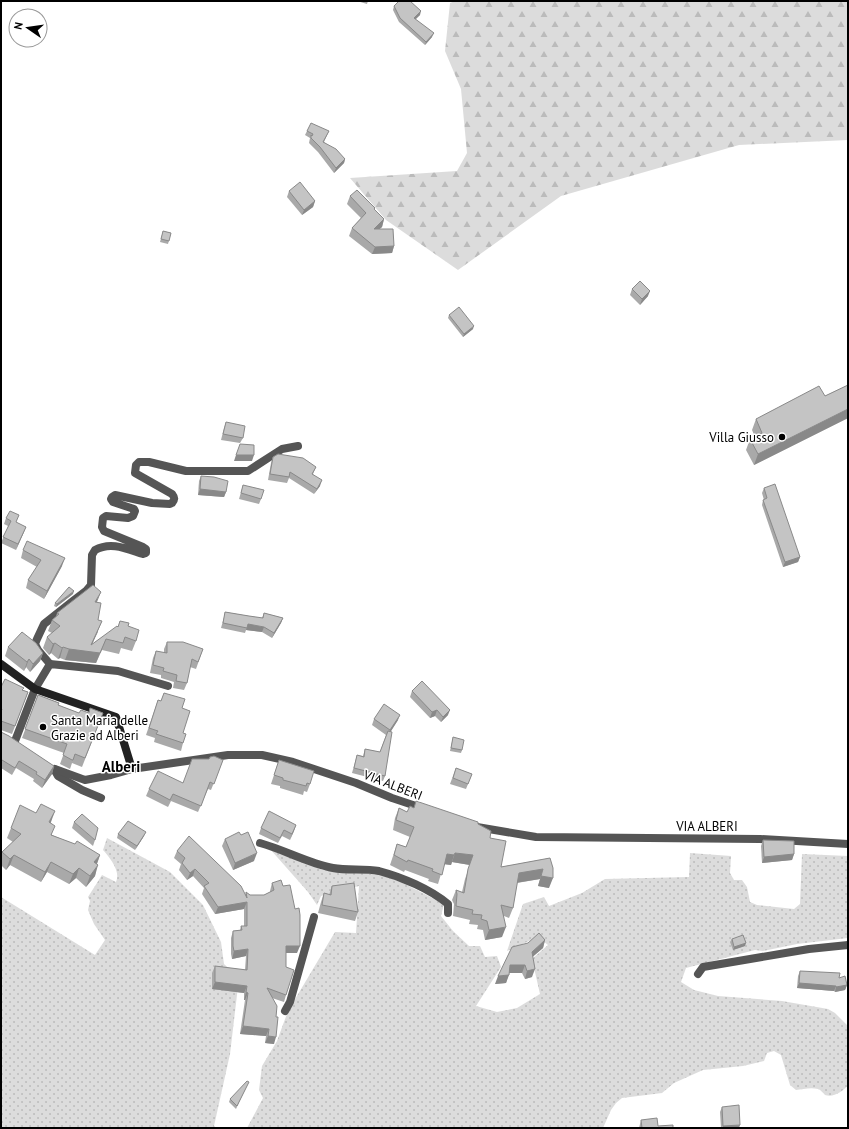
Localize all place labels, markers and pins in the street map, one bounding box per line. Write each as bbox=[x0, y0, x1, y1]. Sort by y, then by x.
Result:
place label: Villa Giusso bbox=[708, 429, 774, 446]
marker: Villa Giusso bbox=[777, 432, 787, 442]
place label: Santa Maria delle Grazie ad Alberi bbox=[51, 712, 148, 744]
marker: Santa Maria delle Grazie ad Alberi bbox=[38, 722, 48, 732]

